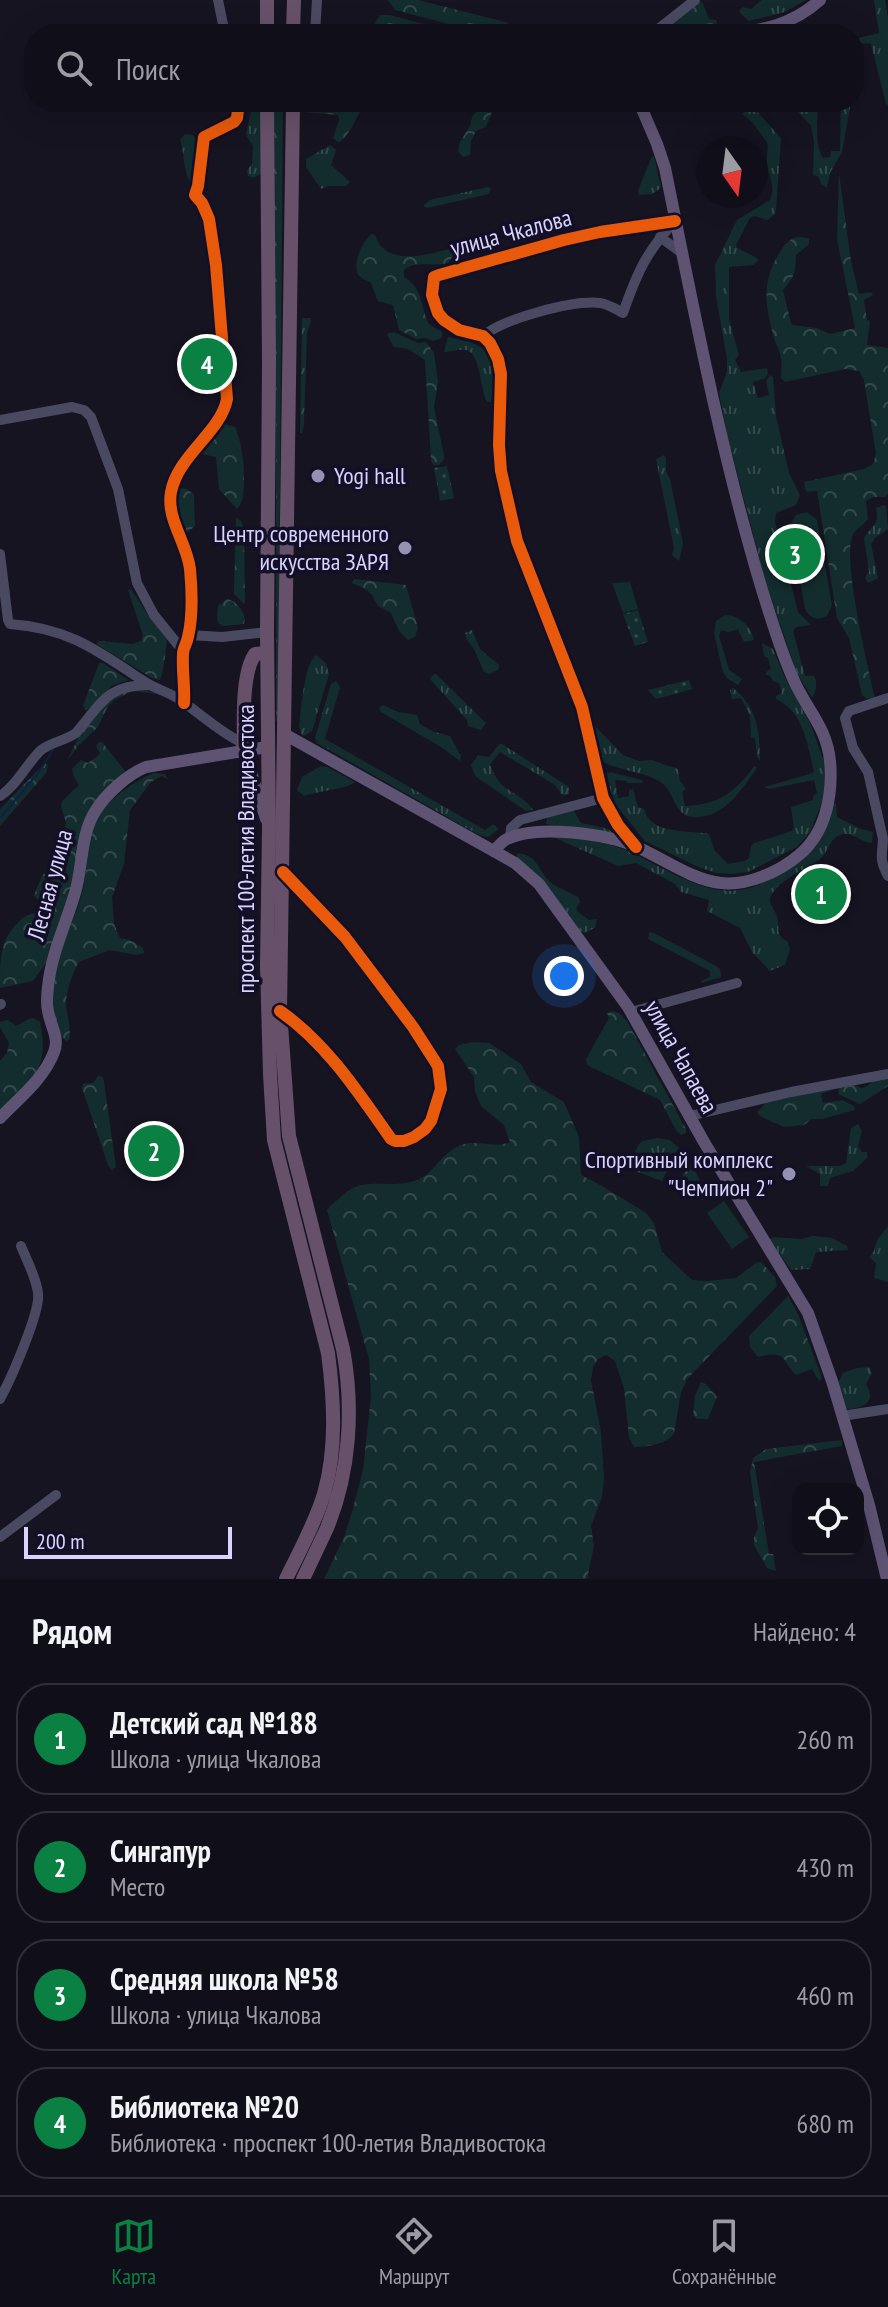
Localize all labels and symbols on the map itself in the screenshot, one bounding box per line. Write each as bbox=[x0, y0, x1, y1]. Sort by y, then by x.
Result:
north arrow bbox=[696, 136, 768, 208]
street label: улица Чкалова bbox=[447, 201, 575, 264]
pin: 4 bbox=[181, 334, 233, 394]
place label: Yogi hall bbox=[334, 460, 406, 491]
marker: Yogi hall bbox=[309, 467, 327, 485]
place label: Центр современного искусства ЗАРЯ bbox=[213, 518, 389, 577]
pin: 3 bbox=[769, 524, 821, 584]
marker: Центр современного искусства ЗАРЯ bbox=[396, 539, 414, 557]
street label: проспект 100-летия Владивостока bbox=[230, 704, 261, 994]
street label: Лесная улица bbox=[20, 826, 79, 945]
pin: 1 bbox=[795, 864, 847, 924]
your location bbox=[544, 956, 584, 996]
street label: улица Чапаева bbox=[638, 995, 725, 1119]
pin: 2 bbox=[128, 1121, 180, 1181]
place label: Спортивный комплекс "Чемпион 2" bbox=[585, 1144, 773, 1203]
marker: Спортивный комплекс "Чемпион 2" bbox=[780, 1165, 798, 1183]
scale bar bbox=[24, 1523, 232, 1559]

